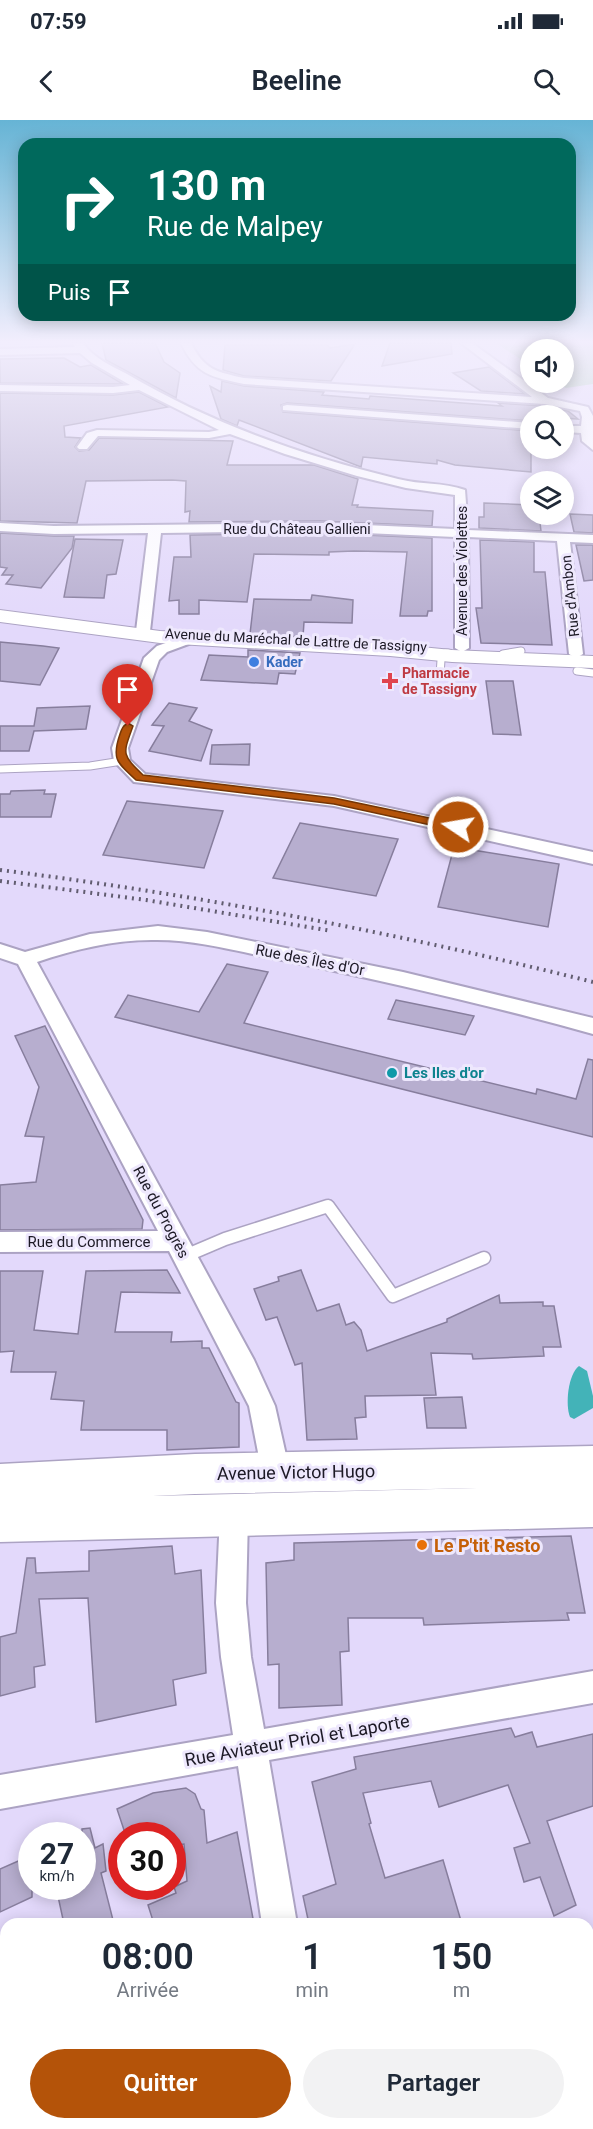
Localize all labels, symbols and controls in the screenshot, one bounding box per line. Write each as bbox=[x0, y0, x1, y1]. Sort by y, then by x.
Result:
text: 07:59 bbox=[30, 9, 87, 34]
icon: back bbox=[30, 65, 63, 98]
text: Beeline bbox=[252, 65, 341, 97]
icon: search bbox=[530, 65, 563, 98]
text: 130 m bbox=[147, 161, 266, 210]
icon: right bbox=[48, 162, 126, 240]
text: Rue de Malpey bbox=[147, 211, 323, 243]
icon: arrive bbox=[103, 276, 136, 309]
text: Puis bbox=[48, 280, 91, 305]
map controls bbox=[520, 339, 574, 525]
button: sound bbox=[520, 339, 574, 393]
button: search bbox=[520, 405, 574, 459]
button: layers bbox=[520, 471, 574, 525]
street label: Avenue des Violettes bbox=[454, 506, 470, 636]
street label: Rue du Château Gallieni bbox=[223, 521, 371, 537]
street label: Rue d'Ambon bbox=[558, 555, 582, 637]
street label: Avenue du Maréchal de Lattre de Tassigny bbox=[165, 625, 428, 655]
place label: Kader bbox=[266, 654, 303, 670]
marker: Kader bbox=[247, 655, 261, 669]
pin bbox=[102, 664, 153, 726]
place label: Pharmacie de Tassigny bbox=[402, 665, 478, 697]
icon: arrive bbox=[111, 673, 144, 706]
marker: Pharmacie de Tassigny bbox=[383, 674, 397, 688]
position arrow bbox=[426, 795, 490, 859]
street label: Rue des Îles d'Or bbox=[254, 941, 366, 979]
place label: Les Iles d'or bbox=[404, 1064, 484, 1082]
marker: Les Iles d'or bbox=[385, 1066, 399, 1080]
street label: Rue du Progrès bbox=[129, 1163, 193, 1261]
street label: Rue du Commerce bbox=[28, 1233, 151, 1251]
street label: Avenue Victor Hugo bbox=[217, 1460, 375, 1484]
place label: Le P'tit Resto bbox=[434, 1535, 540, 1556]
marker: Le P'tit Resto bbox=[415, 1538, 429, 1552]
street label: Rue Aviateur Priol et Laporte bbox=[183, 1710, 411, 1770]
speed limit sign: 30 bbox=[108, 1822, 186, 1900]
text: 27 bbox=[40, 1836, 74, 1871]
text: km/h bbox=[39, 1867, 75, 1885]
text: 08:00 bbox=[102, 1936, 194, 1978]
text: 1 bbox=[302, 1936, 322, 1978]
text: 150 bbox=[431, 1936, 492, 1978]
text: Arrivée bbox=[117, 1978, 179, 2002]
text: min bbox=[295, 1978, 329, 2002]
text: m bbox=[453, 1978, 470, 2002]
button: Quitter bbox=[30, 2049, 291, 2118]
button: Partager bbox=[303, 2049, 564, 2118]

